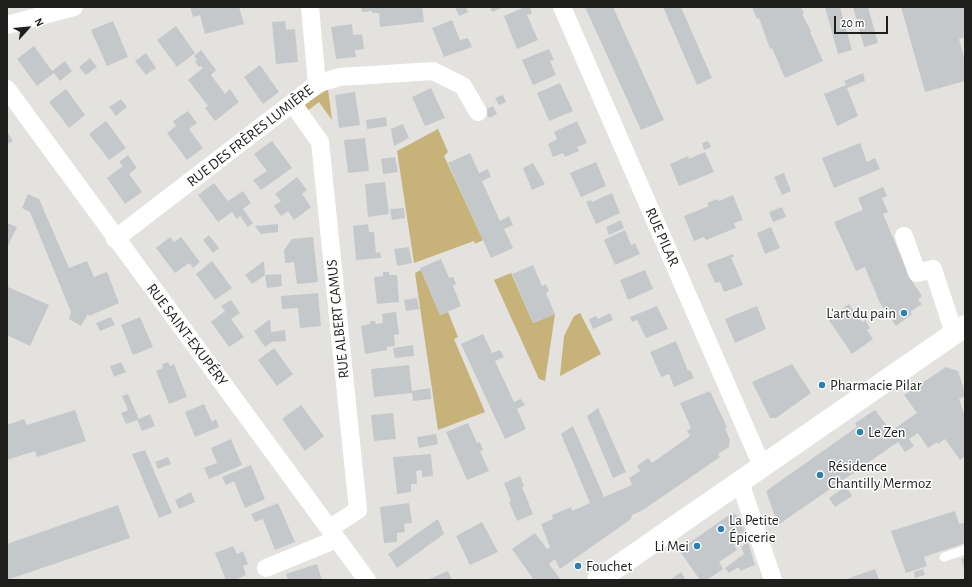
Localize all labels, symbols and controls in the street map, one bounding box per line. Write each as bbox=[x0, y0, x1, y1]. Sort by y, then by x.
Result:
north arrow bbox=[8, 8, 48, 48]
scale bar bbox=[836, 8, 890, 34]
text: N bbox=[32, 16, 46, 28]
text: 20 m bbox=[841, 17, 864, 29]
street label: RUE DES FRÈRES LUMIÈRE bbox=[183, 81, 317, 191]
street label: RUE PILAR bbox=[641, 205, 683, 269]
street label: RUE ALBERT CAMUS bbox=[323, 259, 353, 379]
street label: RUE SAINT-EXUPÉRY bbox=[143, 280, 231, 390]
place label: L'art du pain bbox=[826, 304, 896, 322]
marker: L'art du pain bbox=[899, 308, 909, 318]
place label: Pharmacie Pilar bbox=[830, 376, 922, 394]
marker: Pharmacie Pilar bbox=[817, 380, 827, 390]
place label: Le Zen bbox=[868, 423, 906, 441]
marker: Le Zen bbox=[855, 427, 865, 437]
place label: Résidence Chantilly Mermoz bbox=[828, 457, 931, 492]
marker: Résidence Chantilly Mermoz bbox=[815, 470, 825, 480]
place label: La Petite Épicerie bbox=[729, 511, 779, 546]
marker: La Petite Épicerie bbox=[716, 524, 726, 534]
place label: Li Mei bbox=[655, 537, 689, 555]
marker: Li Mei bbox=[692, 541, 702, 551]
place label: Fouchet bbox=[586, 557, 632, 575]
marker: Fouchet bbox=[573, 561, 583, 571]

